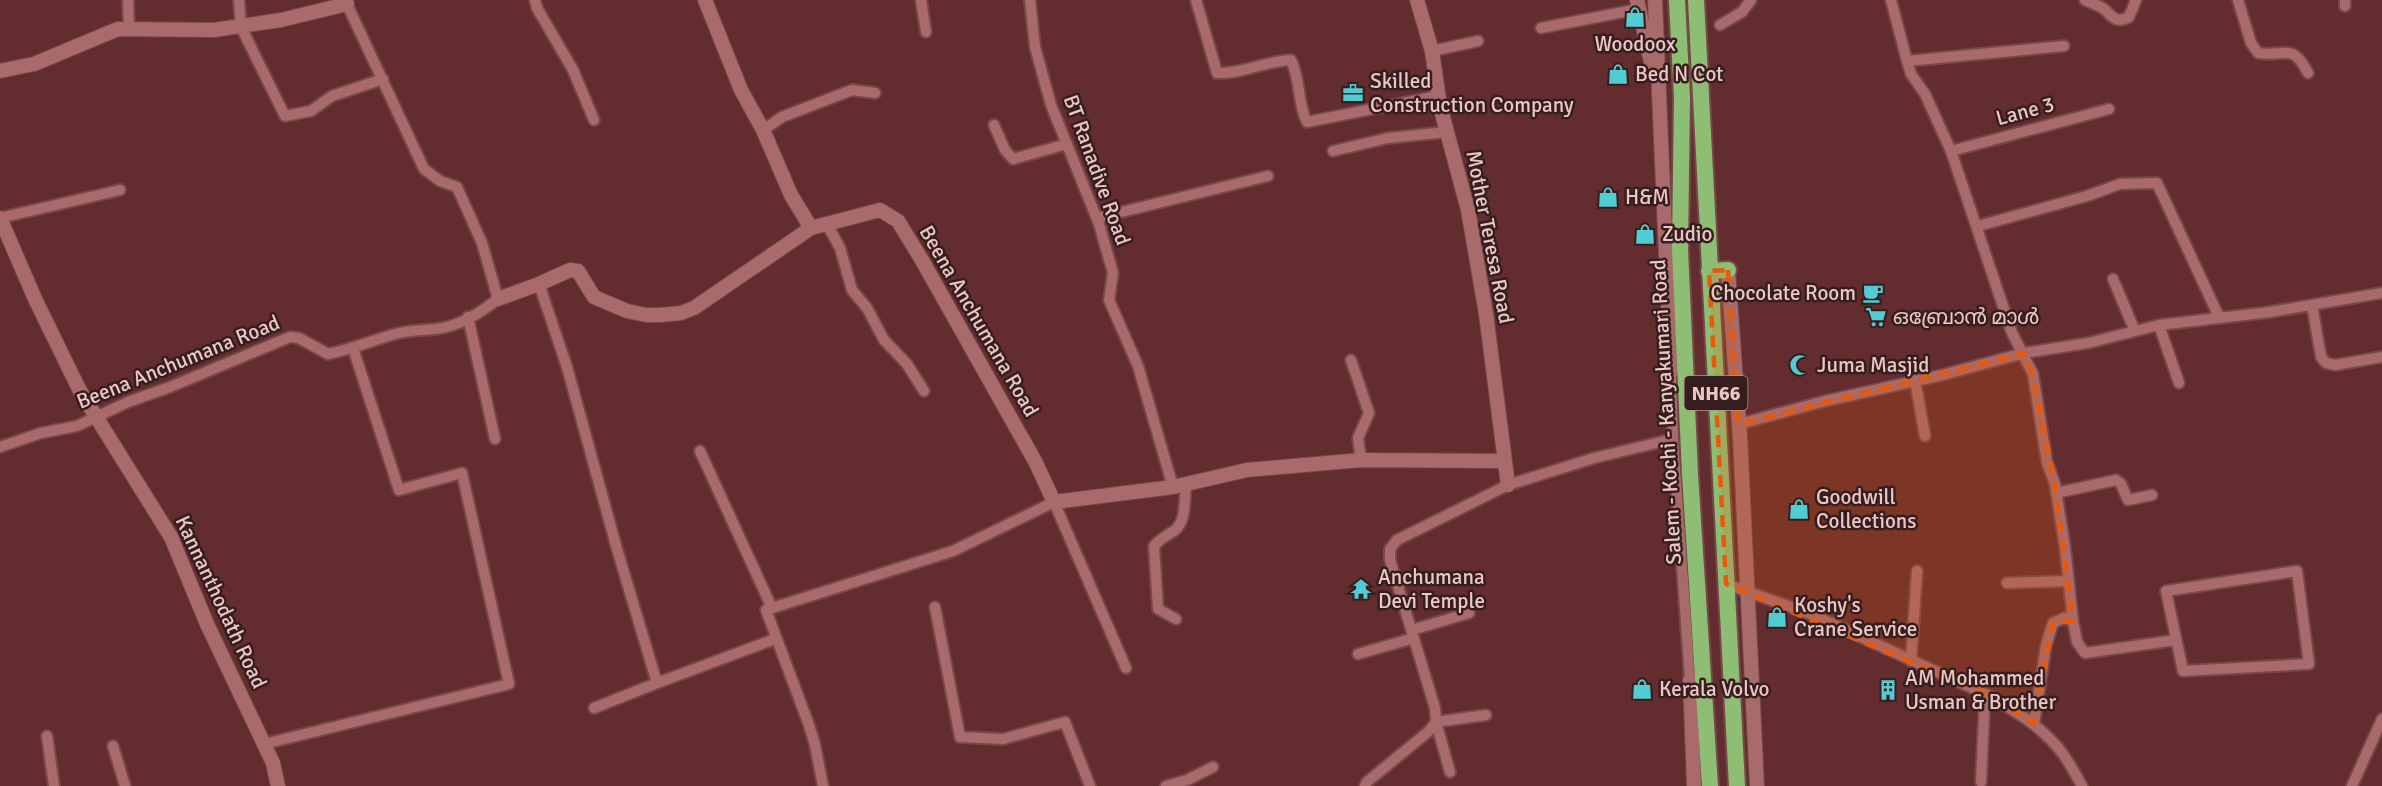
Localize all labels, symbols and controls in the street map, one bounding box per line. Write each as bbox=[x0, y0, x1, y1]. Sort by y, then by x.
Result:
shop icon: Woodoox bbox=[1623, 5, 1647, 29]
place label: Woodoox bbox=[1594, 31, 1676, 57]
place label: Bed N Cot bbox=[1635, 61, 1723, 87]
shop icon: Bed N Cot bbox=[1606, 62, 1630, 86]
place label: Skilled Construction Company bbox=[1370, 68, 1574, 118]
office icon: Skilled Construction Company bbox=[1341, 81, 1365, 105]
street label: BT Ranadive Road bbox=[1058, 91, 1136, 249]
street label: Lane 3 bbox=[1993, 91, 2057, 131]
street label: Mother Teresa Road bbox=[1460, 148, 1520, 326]
place label: H&M bbox=[1625, 184, 1669, 210]
shop icon: H&M bbox=[1596, 185, 1620, 209]
street label: Beena Anchumana Road bbox=[914, 221, 1044, 421]
place label: Zudio bbox=[1662, 221, 1712, 247]
shop icon: Zudio bbox=[1633, 222, 1657, 246]
street label: Salem - Kochi - Kanyakumari Road bbox=[1645, 259, 1687, 565]
place label: Chocolate Room bbox=[1710, 280, 1856, 306]
cafe icon: Chocolate Room bbox=[1861, 281, 1885, 305]
place label: ഒബ്രോൻ മാൾ bbox=[1893, 304, 2039, 330]
supermarket icon: ഒബ്രോൻ മാൾ bbox=[1864, 305, 1888, 329]
street label: Beena Anchumana Road bbox=[73, 309, 283, 415]
place label: Juma Masjid bbox=[1817, 352, 1929, 378]
mosque icon: Juma Masjid bbox=[1788, 353, 1812, 377]
road number: NH66 bbox=[1684, 376, 1748, 410]
place label: Goodwill Collections bbox=[1816, 484, 1917, 534]
shop icon: Goodwill Collections bbox=[1787, 497, 1811, 521]
street label: Kannanthodath Road bbox=[170, 511, 272, 693]
place label: Anchumana Devi Temple bbox=[1378, 564, 1485, 614]
temple icon: Anchumana Devi Temple bbox=[1349, 577, 1373, 601]
place label: Koshy's Crane Service bbox=[1794, 592, 1917, 642]
shop icon: Koshy's Crane Service bbox=[1765, 605, 1789, 629]
place label: AM Mohammed Usman & Brother bbox=[1905, 665, 2057, 715]
place label: Kerala Volvo bbox=[1659, 676, 1769, 702]
shop icon: Kerala Volvo bbox=[1630, 677, 1654, 701]
building icon: AM Mohammed Usman & Brother bbox=[1876, 678, 1900, 702]

